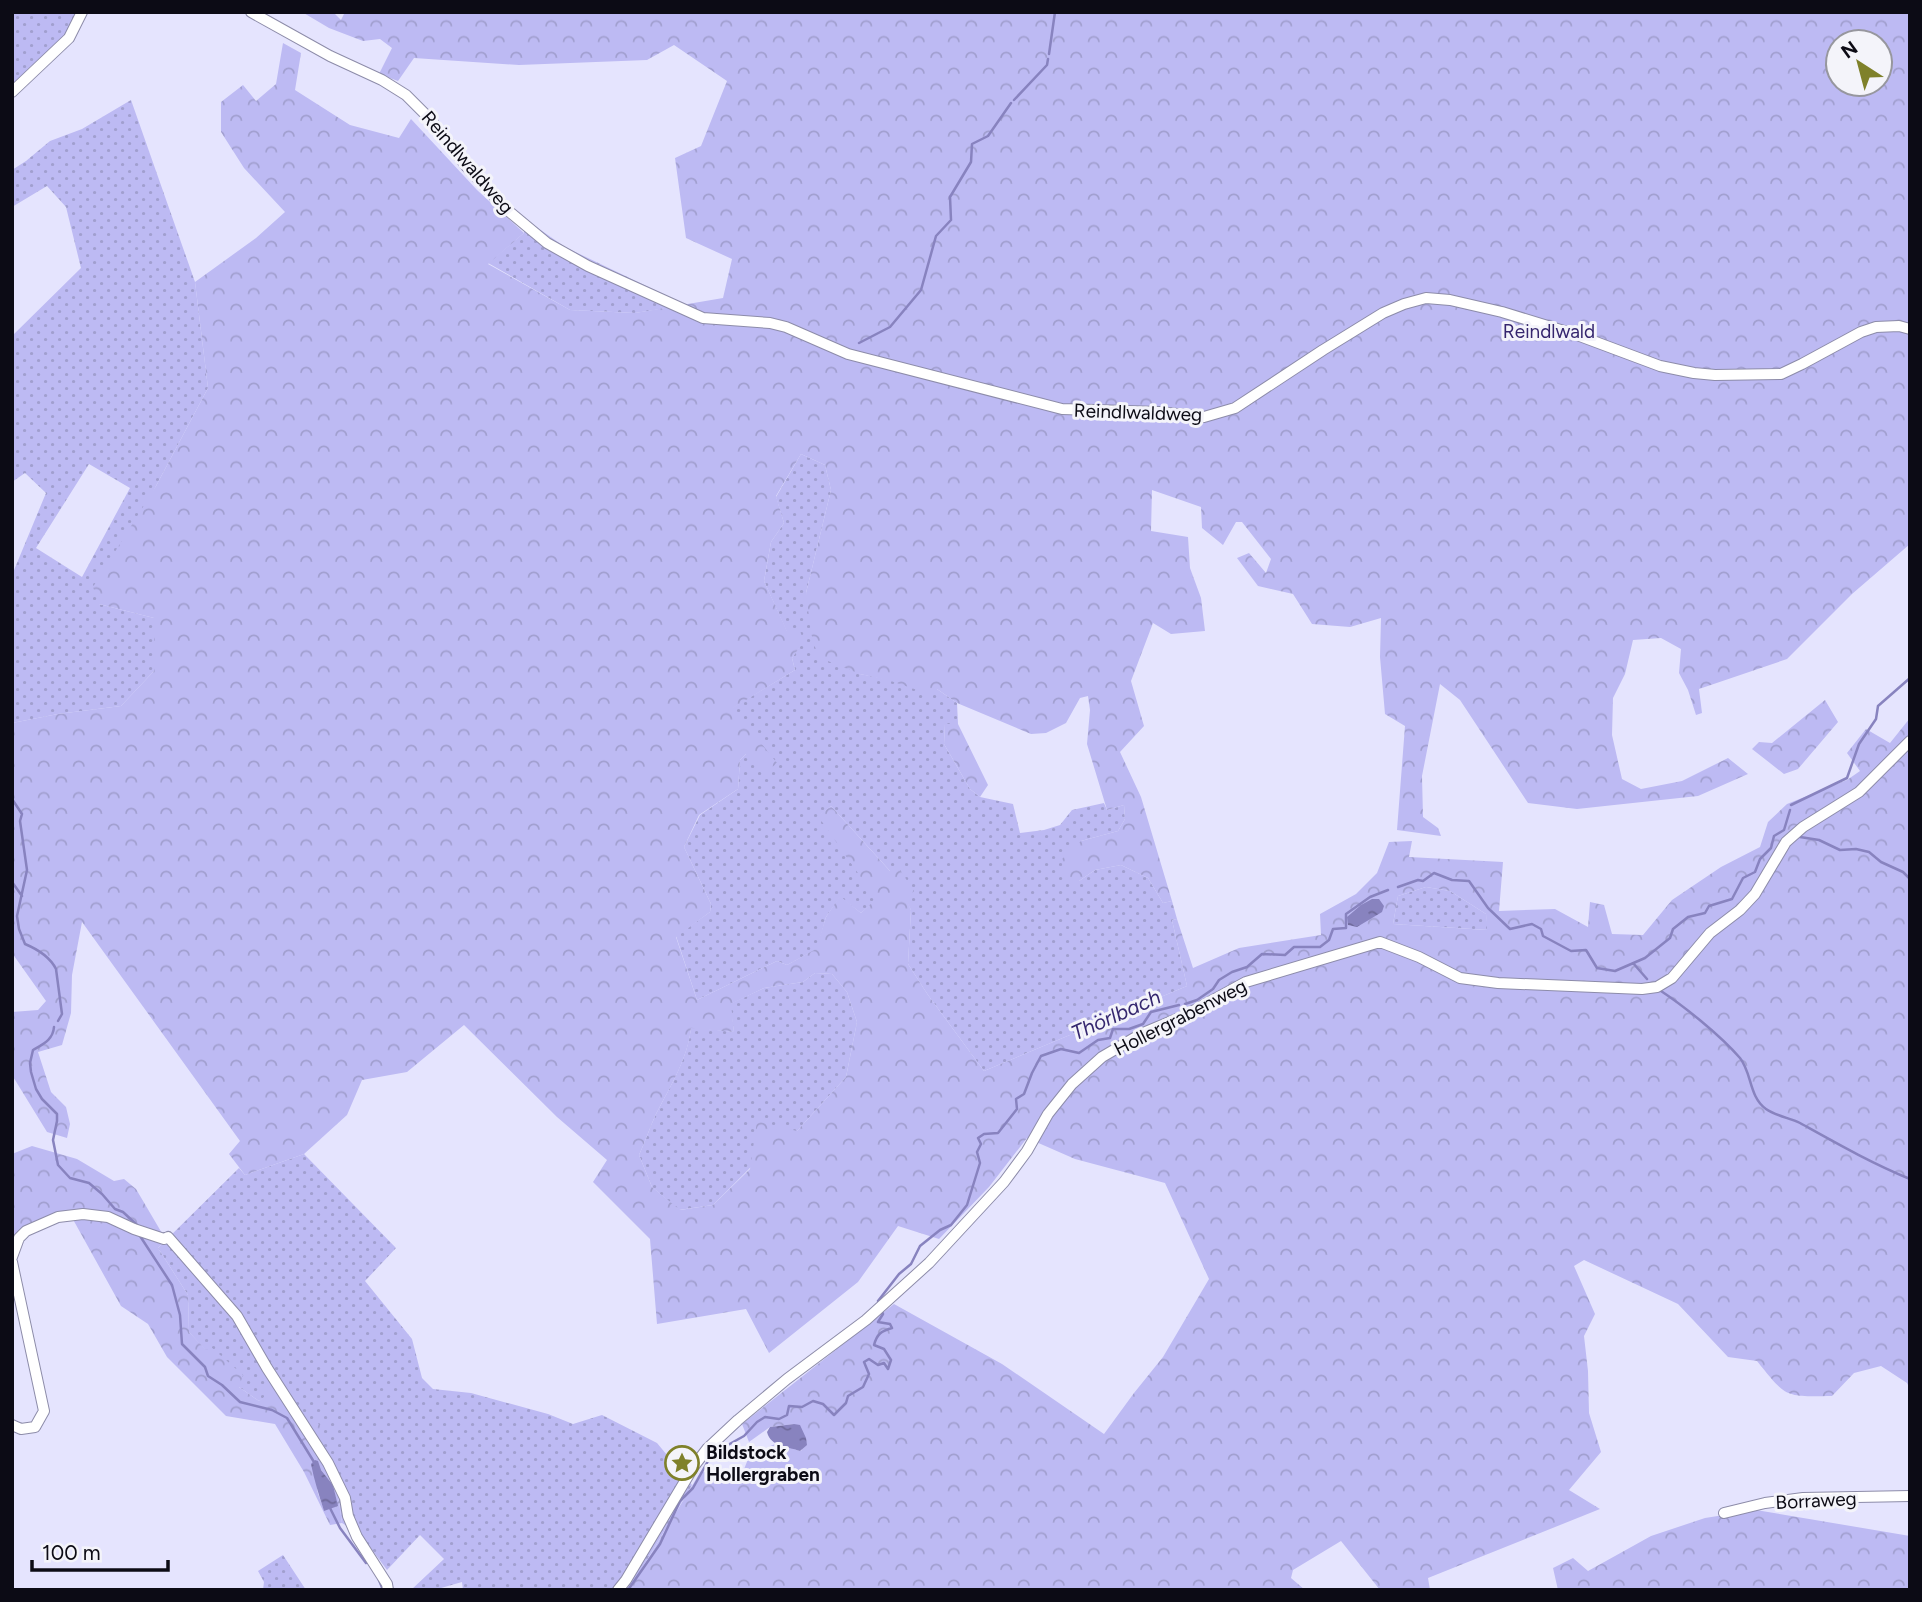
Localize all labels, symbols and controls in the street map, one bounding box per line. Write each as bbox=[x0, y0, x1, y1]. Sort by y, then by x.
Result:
north arrow bbox=[1824, 28, 1894, 98]
text: N bbox=[1837, 36, 1862, 63]
street label: Reindlwaldweg bbox=[417, 106, 518, 218]
park label: Reindlwald bbox=[1503, 320, 1595, 343]
street label: Reindlwaldweg bbox=[1073, 399, 1203, 426]
street label: Hollergrabenweg bbox=[1110, 974, 1250, 1061]
water label: Thörlbach bbox=[1067, 984, 1165, 1045]
place label: Bildstock Hollergraben bbox=[706, 1441, 820, 1486]
place icon: Bildstock Hollergraben bbox=[663, 1444, 701, 1482]
street label: Borraweg bbox=[1775, 1487, 1857, 1514]
scale bar bbox=[32, 1528, 168, 1572]
text: 100 m bbox=[42, 1540, 101, 1565]

